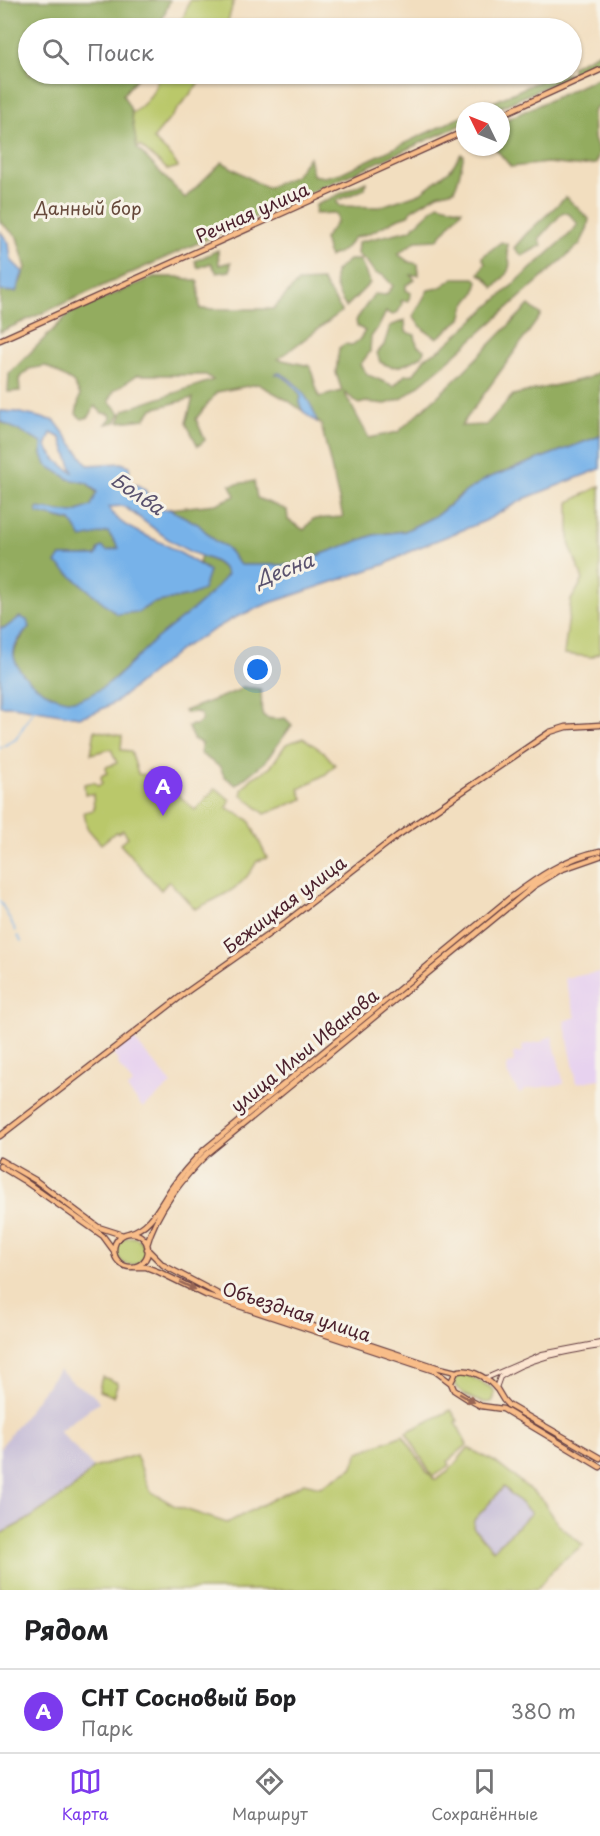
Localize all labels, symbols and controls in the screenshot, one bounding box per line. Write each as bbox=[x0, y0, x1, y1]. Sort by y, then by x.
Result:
search box bbox=[18, 18, 582, 84]
icon: search bbox=[39, 35, 72, 68]
text: Поиск bbox=[87, 35, 154, 68]
north arrow bbox=[456, 102, 510, 156]
street label: Речная улица bbox=[191, 175, 314, 249]
park label: Данный бор bbox=[33, 194, 142, 221]
water label: Болва bbox=[105, 464, 171, 522]
water label: Десна bbox=[249, 544, 318, 595]
your location bbox=[243, 655, 272, 684]
pin: A bbox=[144, 766, 182, 816]
street label: Бежицкая улица bbox=[217, 848, 352, 959]
street label: улица Ильи Иванова bbox=[224, 981, 384, 1118]
street label: Объездная улица bbox=[219, 1274, 375, 1348]
one-way arrow bbox=[179, 1281, 197, 1291]
one-way arrow bbox=[459, 1393, 476, 1403]
text: Рядом bbox=[24, 1610, 109, 1649]
text: СНТ Сосновый Бор bbox=[81, 1680, 296, 1713]
text: A bbox=[36, 1696, 51, 1726]
text: 380 m bbox=[510, 1696, 576, 1726]
text: Парк bbox=[81, 1713, 133, 1743]
tab: Карта bbox=[62, 1765, 109, 1825]
tab: Маршрут bbox=[232, 1765, 308, 1825]
tab: Сохранённые bbox=[431, 1765, 538, 1825]

